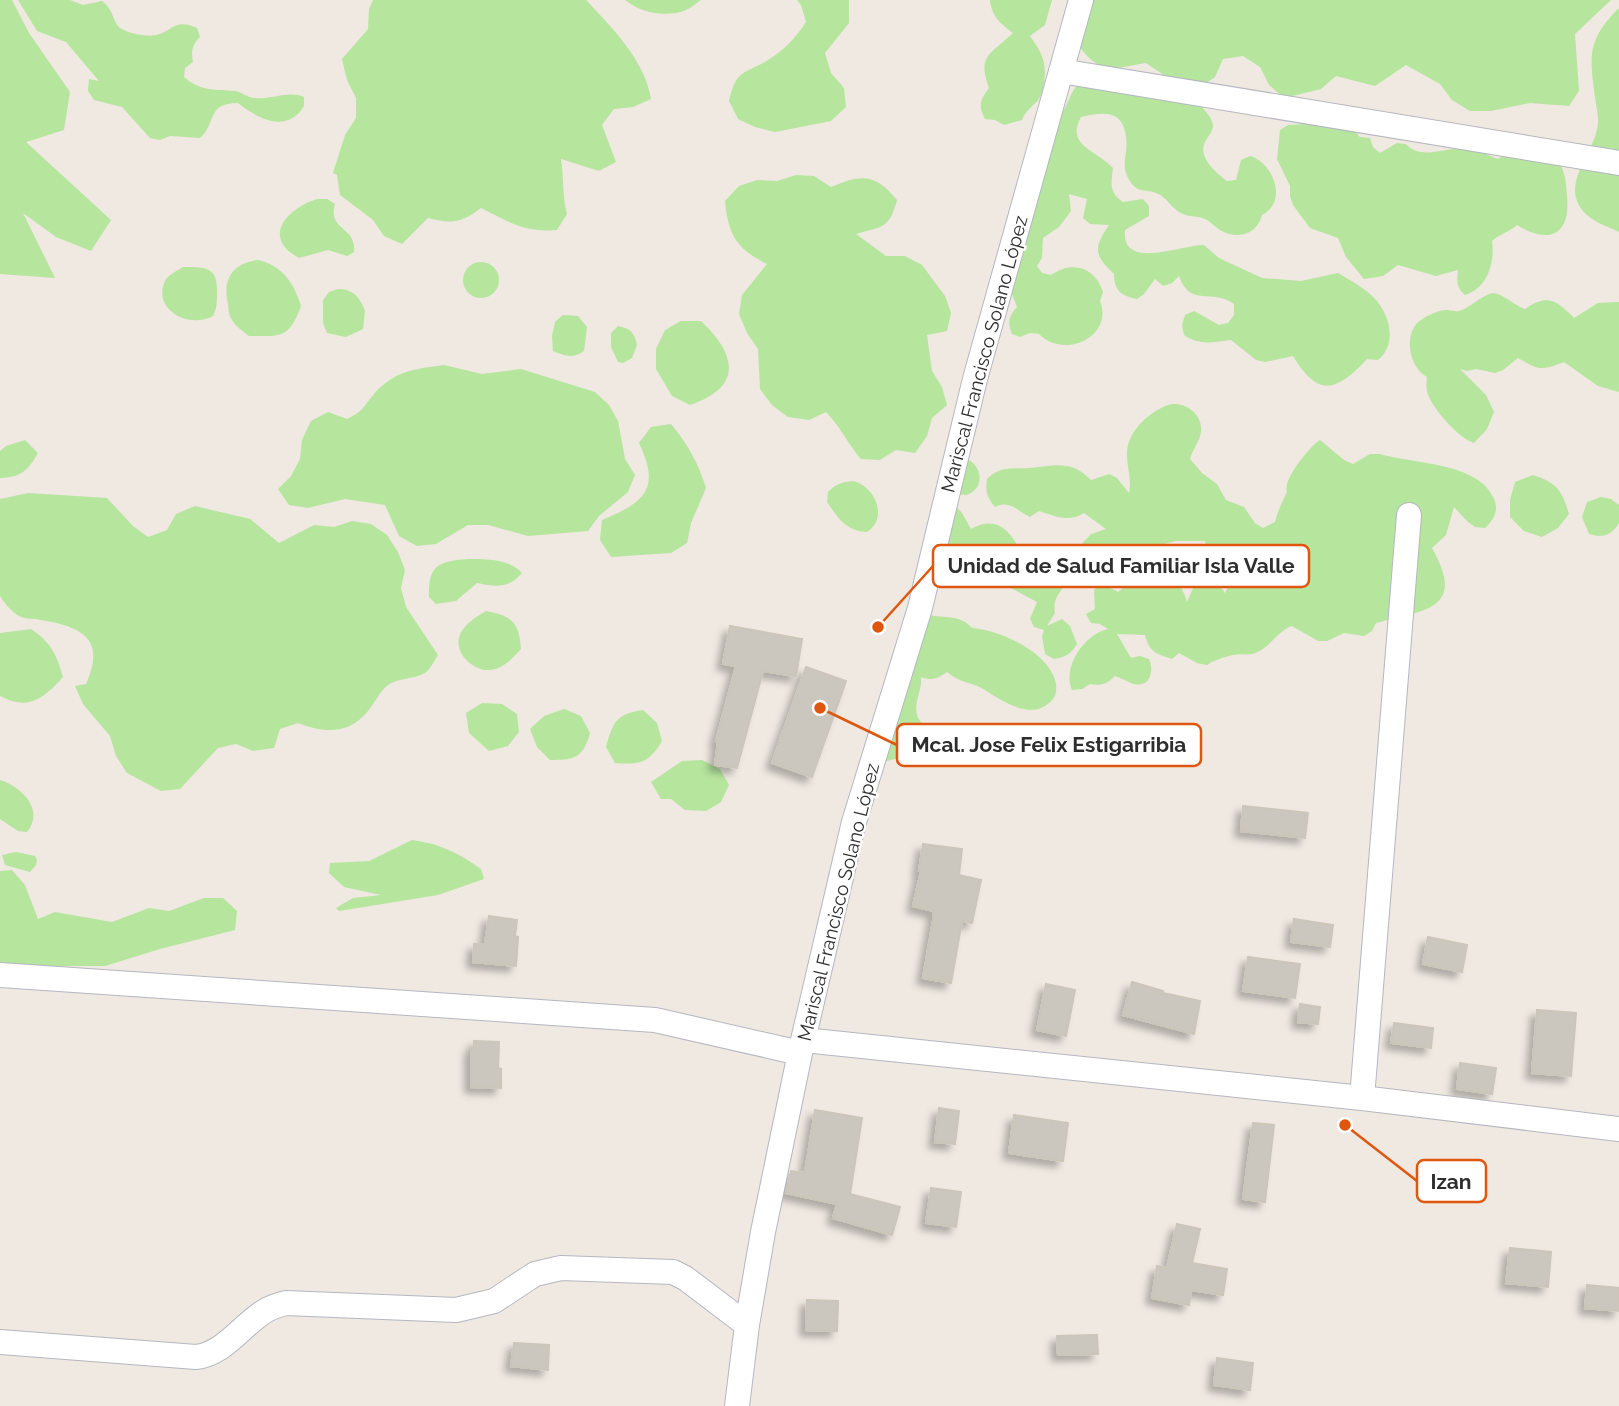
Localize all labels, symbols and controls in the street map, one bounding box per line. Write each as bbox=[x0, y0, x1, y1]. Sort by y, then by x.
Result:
street label: Mariscal Francisco Solano López bbox=[936, 213, 1032, 495]
callout: Unidad de Salud Familiar Isla Valle bbox=[933, 545, 1309, 587]
text: Unidad de Salud Familiar Isla Valle bbox=[947, 553, 1295, 578]
callout: Mcal. Jose Felix Estigarribia bbox=[897, 724, 1201, 766]
text: Mcal. Jose Felix Estigarribia bbox=[912, 732, 1186, 757]
street label: Mariscal Francisco Solano López bbox=[793, 761, 883, 1043]
callout: Izan bbox=[1417, 1160, 1486, 1202]
text: Izan bbox=[1430, 1169, 1472, 1194]

